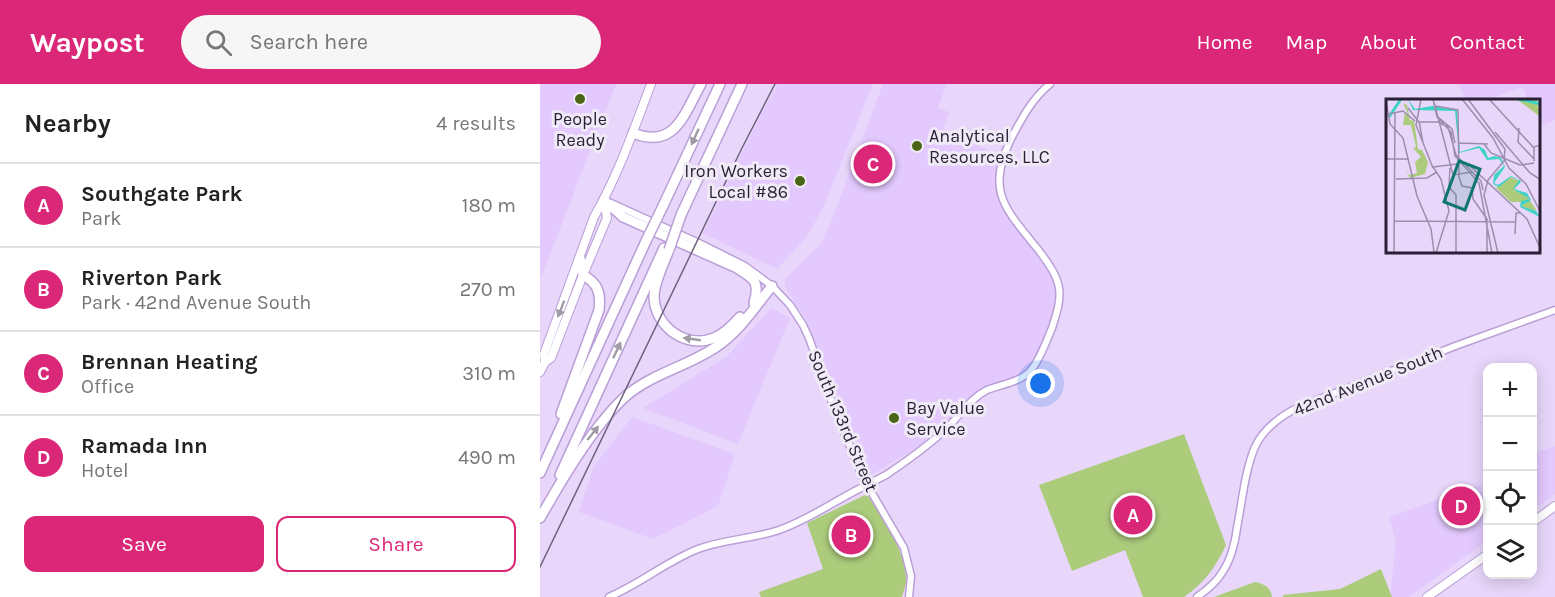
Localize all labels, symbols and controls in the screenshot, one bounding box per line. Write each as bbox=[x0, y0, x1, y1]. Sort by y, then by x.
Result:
search box bbox=[181, 15, 601, 69]
text: Waypost bbox=[30, 26, 145, 59]
icon: search bbox=[202, 26, 235, 59]
text: Search here bbox=[250, 29, 368, 55]
text: Home bbox=[1197, 30, 1253, 54]
text: Map bbox=[1286, 30, 1327, 54]
text: About bbox=[1360, 30, 1417, 54]
text: Contact bbox=[1450, 30, 1525, 54]
marker: People Ready bbox=[573, 92, 587, 106]
inset map bbox=[1386, 99, 1540, 254]
text: Nearby bbox=[24, 108, 111, 139]
place label: People Ready bbox=[553, 108, 607, 151]
text: 4 results bbox=[436, 112, 516, 135]
place label: Analytical Resources, LLC bbox=[929, 125, 1050, 168]
one-way arrow bbox=[690, 128, 700, 146]
marker: Analytical Resources, LLC bbox=[910, 139, 924, 153]
pin: C bbox=[854, 142, 892, 187]
place label: Iron Workers Local #86 bbox=[684, 160, 788, 203]
marker: Iron Workers Local #86 bbox=[793, 174, 807, 188]
text: Southgate Park bbox=[81, 181, 243, 207]
text: A bbox=[37, 194, 50, 217]
text: 180 m bbox=[462, 194, 516, 217]
text: Park bbox=[81, 207, 122, 230]
text: Riverton Park bbox=[81, 265, 222, 291]
text: B bbox=[37, 278, 50, 301]
text: 270 m bbox=[460, 278, 516, 301]
text: Park · 42nd Avenue South bbox=[81, 291, 311, 314]
one-way arrow bbox=[555, 300, 565, 318]
one-way arrow bbox=[682, 335, 701, 344]
one-way arrow bbox=[612, 341, 622, 359]
street label: 42nd Avenue South bbox=[1290, 341, 1446, 421]
street label: South 133rd Street bbox=[803, 347, 883, 495]
text: Brennan Heating bbox=[81, 349, 258, 375]
text: C bbox=[37, 362, 50, 385]
text: 310 m bbox=[462, 362, 516, 385]
map controls bbox=[1483, 363, 1537, 579]
button: + bbox=[1483, 363, 1537, 417]
your location bbox=[1026, 369, 1055, 398]
text: Office bbox=[81, 375, 134, 398]
place label: Bay Value Service bbox=[906, 397, 984, 440]
marker: Bay Value Service bbox=[887, 411, 901, 425]
button: − bbox=[1483, 417, 1537, 471]
one-way arrow bbox=[587, 426, 599, 441]
text: Ramada Inn bbox=[81, 433, 208, 459]
text: D bbox=[37, 446, 50, 469]
text: 490 m bbox=[458, 446, 516, 469]
text: Hotel bbox=[81, 459, 129, 482]
button: locate bbox=[1483, 471, 1537, 525]
pin: D bbox=[1442, 484, 1480, 528]
pin: A bbox=[1114, 492, 1152, 538]
pin: B bbox=[832, 512, 870, 558]
button: Save bbox=[24, 516, 264, 572]
button: Share bbox=[276, 516, 516, 572]
button: layers bbox=[1483, 525, 1537, 579]

